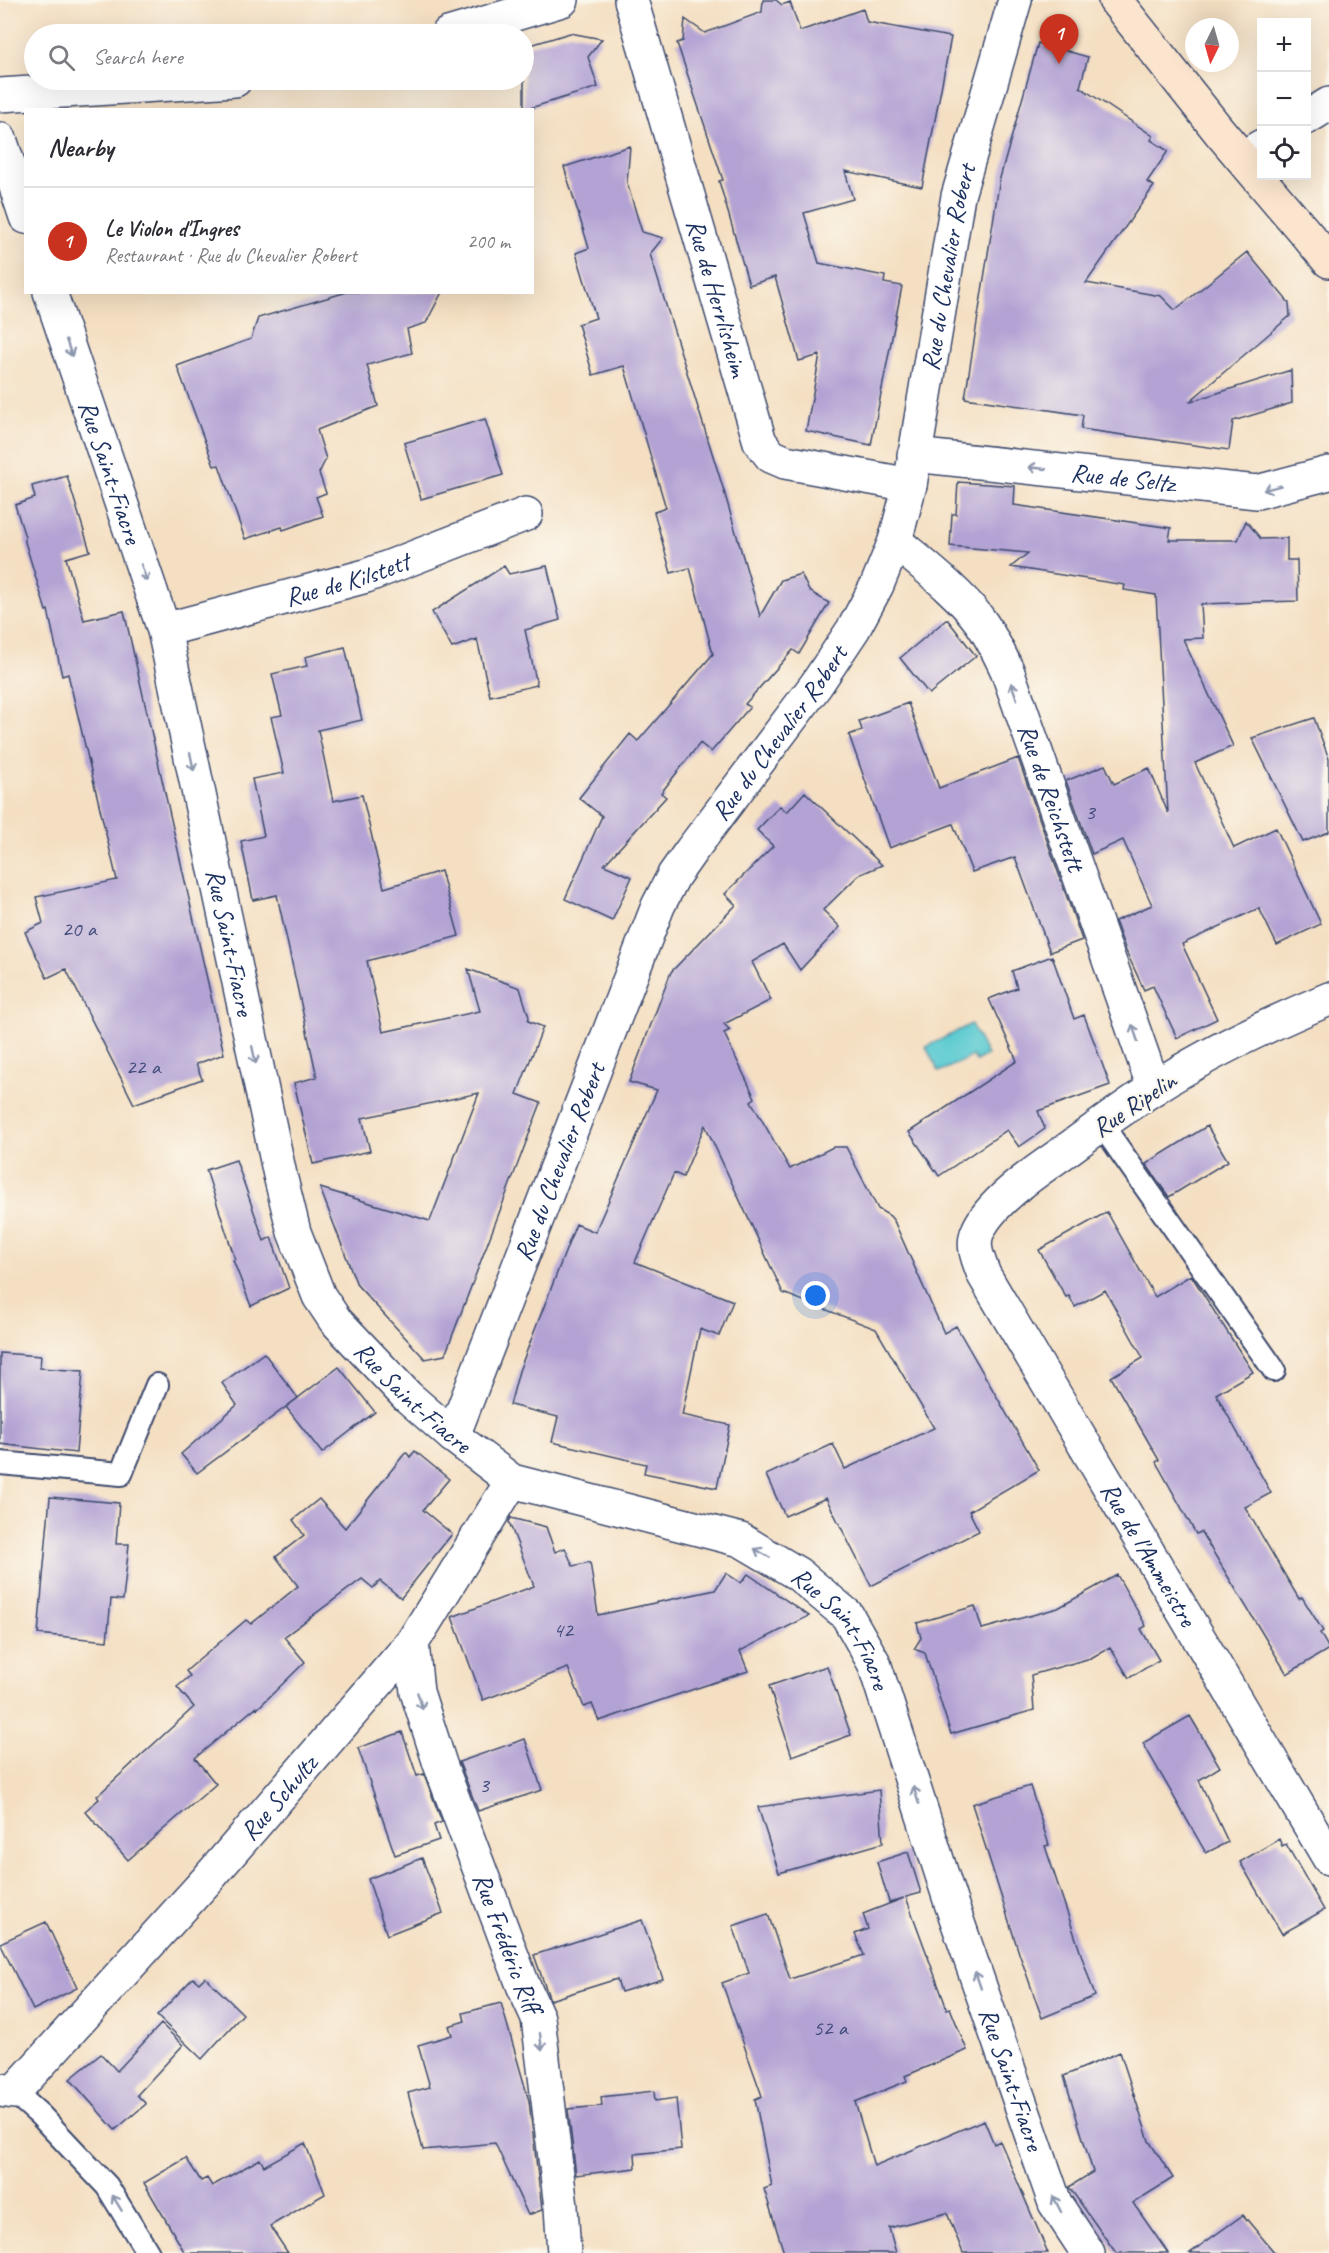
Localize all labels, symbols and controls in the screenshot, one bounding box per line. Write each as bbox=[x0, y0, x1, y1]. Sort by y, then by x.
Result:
pin: 1 bbox=[1040, 14, 1078, 64]
north arrow bbox=[1185, 18, 1239, 72]
map controls bbox=[1257, 18, 1311, 180]
button: + bbox=[1257, 18, 1311, 72]
search box bbox=[24, 24, 534, 90]
icon: search bbox=[45, 41, 78, 74]
text: Search here bbox=[93, 43, 183, 71]
button: − bbox=[1257, 72, 1311, 126]
button: locate bbox=[1257, 126, 1311, 180]
text: Nearby bbox=[48, 131, 113, 164]
street label: Rue du Chevalier Robert bbox=[913, 158, 984, 373]
text: Le Violon d'Ingres bbox=[105, 215, 239, 243]
street label: Rue de Herrlisheim bbox=[679, 215, 757, 383]
text: 1 bbox=[63, 229, 72, 254]
text: 200 m bbox=[467, 229, 510, 254]
text: Restaurant · Rue du Chevalier Robert bbox=[105, 243, 357, 268]
one-way arrow bbox=[64, 338, 75, 357]
street label: Rue Saint-Fiacre bbox=[71, 396, 150, 550]
street label: Rue de Seltz bbox=[1069, 456, 1179, 500]
one-way arrow bbox=[1028, 462, 1048, 473]
one-way arrow bbox=[1263, 482, 1282, 494]
street label: Rue de Kilstett bbox=[282, 544, 417, 614]
one-way arrow bbox=[140, 563, 151, 582]
street label: Rue du Chevalier Robert bbox=[704, 637, 856, 827]
one-way arrow bbox=[1007, 682, 1018, 700]
street label: Rue de Reichstett bbox=[1010, 720, 1093, 878]
one-way arrow bbox=[186, 752, 198, 771]
house number: 3 bbox=[1085, 798, 1097, 826]
street label: Rue Saint-Fiacre bbox=[198, 866, 262, 1020]
house number: 20 a bbox=[62, 915, 98, 943]
one-way arrow bbox=[1128, 1024, 1139, 1043]
one-way arrow bbox=[249, 1045, 260, 1064]
house number: 22 a bbox=[126, 1053, 162, 1081]
street label: Rue du Chevalier Robert bbox=[506, 1056, 614, 1266]
street label: Rue Ripelin bbox=[1086, 1064, 1184, 1145]
your location bbox=[801, 1281, 830, 1310]
street label: Rue Saint-Fiacre bbox=[347, 1335, 479, 1462]
street label: Rue de l'Ammeistre bbox=[1093, 1476, 1205, 1634]
one-way arrow bbox=[754, 1546, 771, 1558]
street label: Rue Saint-Fiacre bbox=[785, 1560, 898, 1695]
house number: 42 bbox=[553, 1616, 575, 1644]
one-way arrow bbox=[415, 1691, 426, 1710]
street label: Rue Schultz bbox=[233, 1746, 326, 1847]
house number: 3 bbox=[479, 1771, 491, 1799]
one-way arrow bbox=[910, 1786, 921, 1805]
street label: Rue Frédéric Riff bbox=[465, 1868, 552, 2023]
one-way arrow bbox=[971, 1971, 982, 1990]
street label: Rue Saint-Fiacre bbox=[971, 2003, 1052, 2156]
house number: 52 a bbox=[813, 2014, 849, 2042]
one-way arrow bbox=[535, 2032, 546, 2052]
one-way arrow bbox=[111, 2195, 123, 2212]
one-way arrow bbox=[1051, 2195, 1062, 2213]

